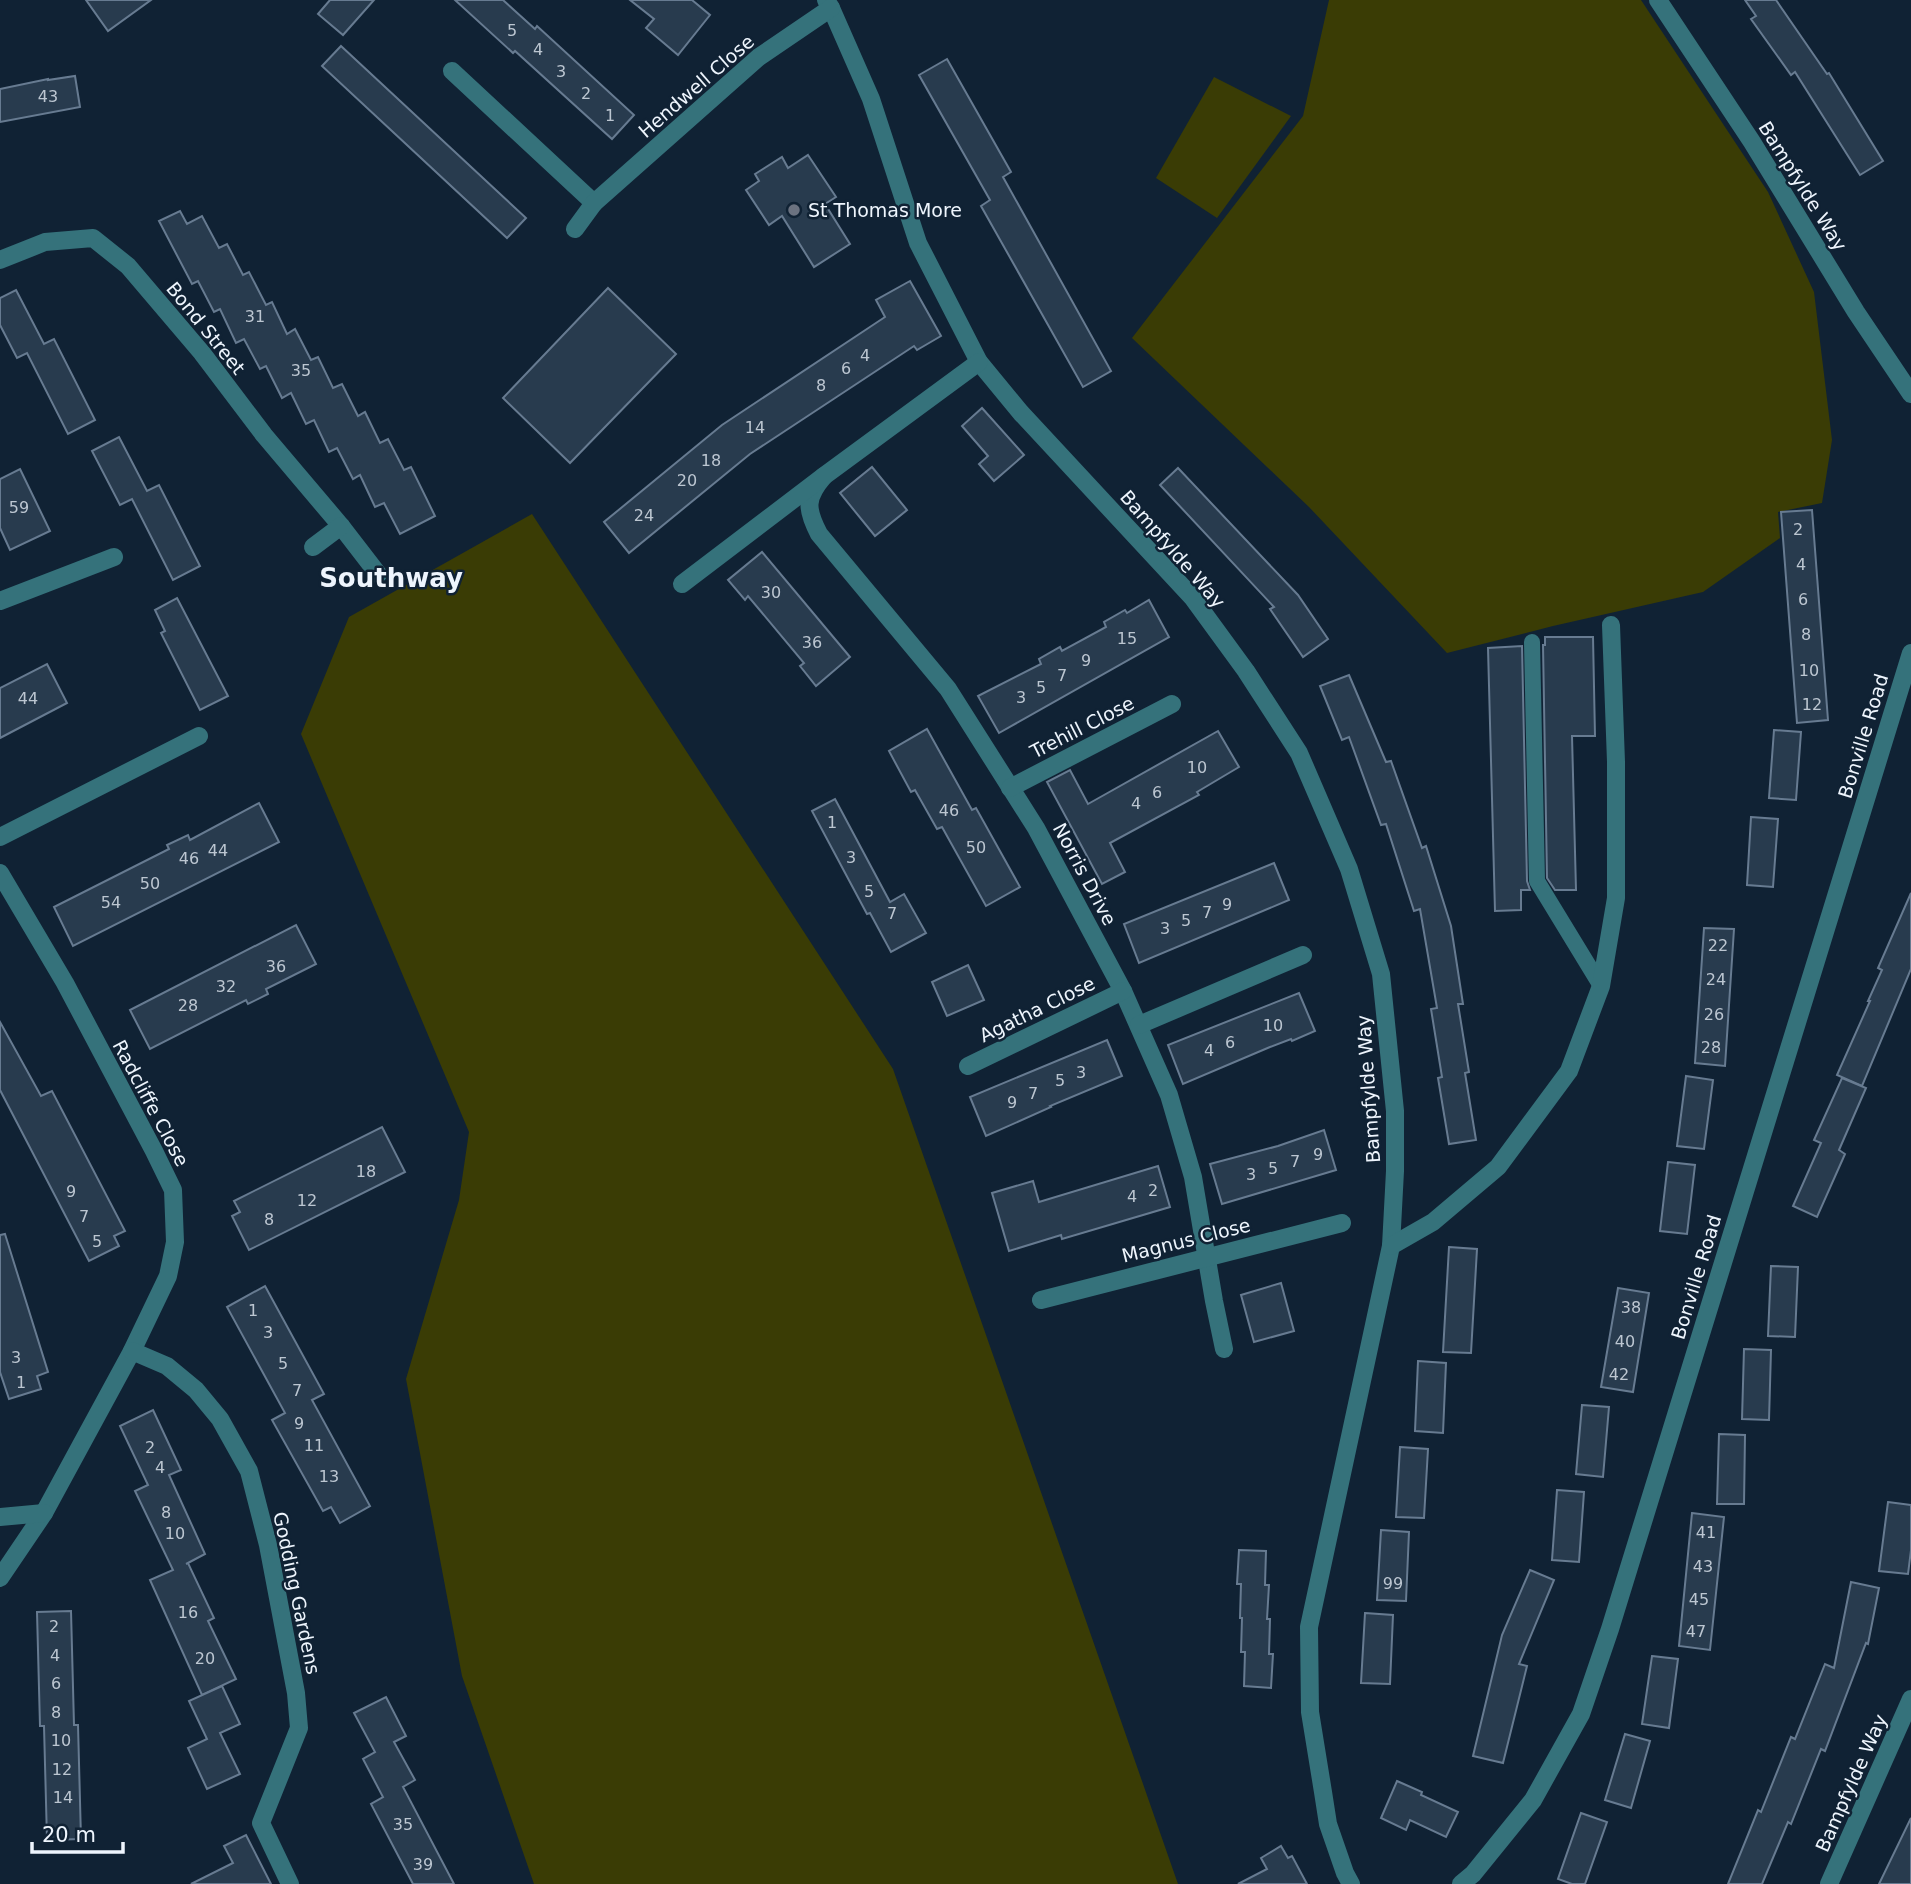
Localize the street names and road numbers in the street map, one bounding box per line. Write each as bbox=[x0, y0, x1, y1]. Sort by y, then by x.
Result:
street label: Hendwell Close bbox=[634, 30, 758, 142]
street label: Bampfylde Way bbox=[1754, 117, 1852, 255]
street label: Bond Street bbox=[162, 277, 250, 379]
street label: Bampfylde Way bbox=[1116, 486, 1230, 612]
street label: Bonville Road bbox=[1834, 671, 1892, 801]
street label: Trehill Close bbox=[1026, 691, 1138, 763]
street label: Norris Drive bbox=[1049, 819, 1121, 929]
street label: Agatha Close bbox=[976, 972, 1098, 1046]
street label: Bampfylde Way bbox=[1352, 1014, 1384, 1164]
street label: Radcliffe Close bbox=[108, 1036, 194, 1170]
street label: Bonville Road bbox=[1667, 1212, 1725, 1342]
street label: Magnus Close bbox=[1119, 1213, 1253, 1267]
street label: Godding Gardens bbox=[269, 1510, 325, 1676]
street label: Bampfylde Way bbox=[1811, 1711, 1891, 1855]

